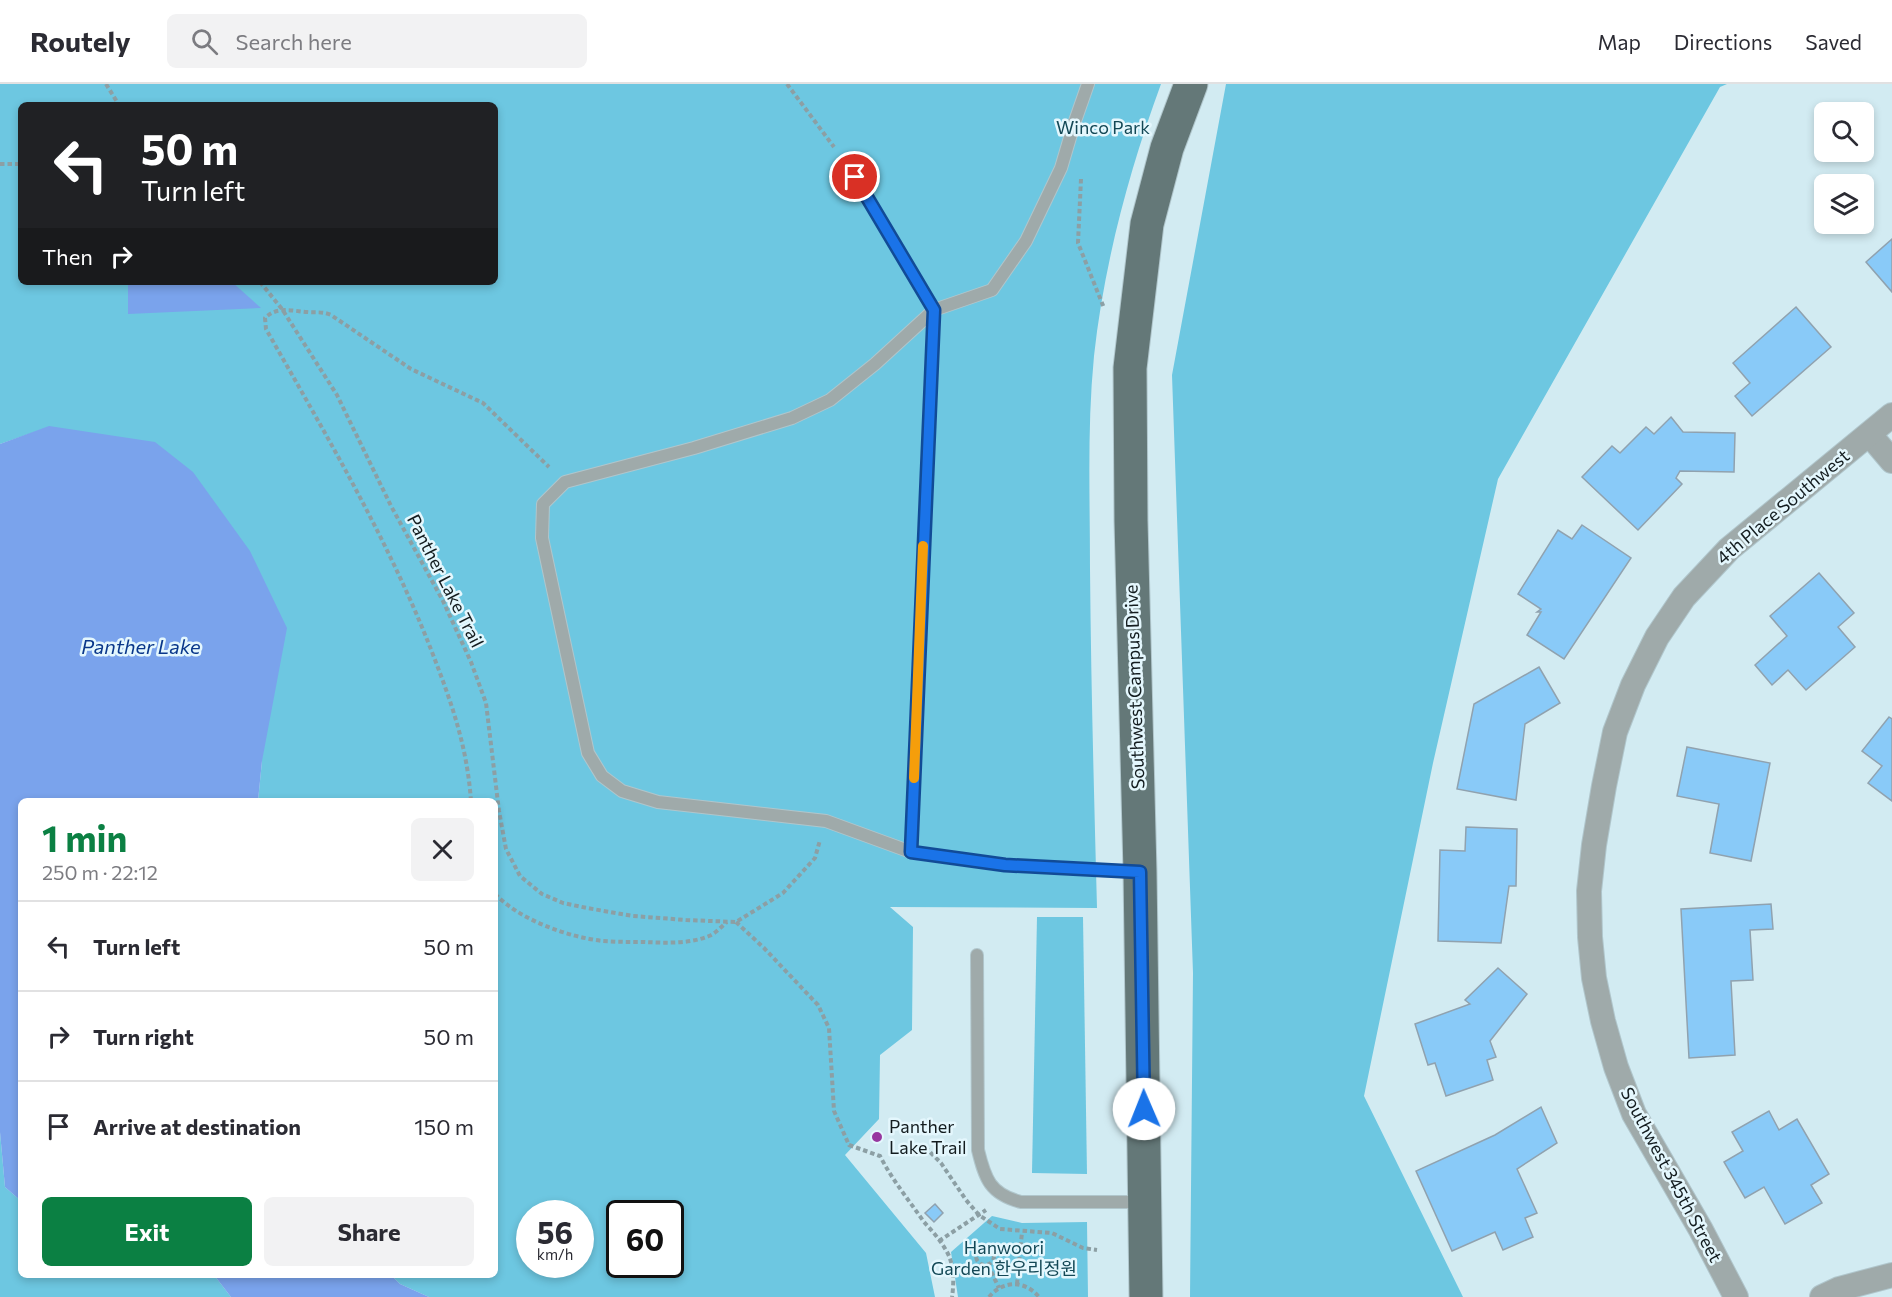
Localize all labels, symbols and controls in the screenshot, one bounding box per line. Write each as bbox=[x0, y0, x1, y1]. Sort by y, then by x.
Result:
search box bbox=[167, 14, 587, 68]
text: Routely bbox=[30, 24, 131, 58]
icon: search bbox=[188, 25, 221, 58]
text: Search here bbox=[236, 28, 352, 55]
text: Map bbox=[1598, 29, 1641, 54]
text: Directions bbox=[1674, 29, 1772, 54]
text: Saved bbox=[1805, 29, 1862, 54]
map controls bbox=[1814, 102, 1874, 234]
button: search bbox=[1814, 102, 1874, 162]
park label: Winco Park bbox=[1056, 116, 1150, 138]
text: 50 m bbox=[141, 122, 238, 174]
icon: left bbox=[42, 126, 120, 204]
pin bbox=[829, 151, 880, 202]
icon: arrive bbox=[838, 160, 871, 193]
text: Turn left bbox=[141, 174, 245, 207]
button: layers bbox=[1814, 174, 1874, 234]
icon: right bbox=[105, 240, 138, 273]
text: Then bbox=[42, 243, 93, 270]
street label: 4th Place Southwest bbox=[1711, 444, 1853, 568]
street label: Panther Lake Trail bbox=[403, 510, 489, 651]
street label: Southwest Campus Drive bbox=[1119, 584, 1149, 790]
water label: Panther Lake bbox=[81, 634, 201, 658]
text: 1 min bbox=[42, 815, 127, 859]
button: close bbox=[411, 818, 474, 881]
text: 250 m · 22:12 bbox=[42, 860, 158, 884]
icon: left bbox=[42, 930, 75, 963]
text: Turn left bbox=[93, 933, 180, 960]
text: 50 m bbox=[424, 933, 474, 960]
icon: right bbox=[42, 1020, 75, 1053]
text: Turn right bbox=[93, 1023, 194, 1050]
text: 50 m bbox=[424, 1023, 474, 1050]
position arrow bbox=[1112, 1077, 1176, 1141]
street label: Southwest 345th Street bbox=[1616, 1083, 1727, 1266]
icon: arrive bbox=[42, 1110, 75, 1143]
text: Arrive at destination bbox=[93, 1113, 301, 1140]
text: 150 m bbox=[414, 1113, 474, 1140]
place label: Panther Lake Trail bbox=[889, 1115, 967, 1158]
marker: Panther Lake Trail bbox=[870, 1130, 884, 1144]
button: Exit bbox=[42, 1197, 252, 1266]
button: Share bbox=[264, 1197, 474, 1266]
speed limit sign: 60 bbox=[606, 1200, 684, 1278]
text: 56 bbox=[537, 1213, 573, 1250]
park label: Hanwoori Garden 한우리정원 bbox=[931, 1236, 1077, 1279]
text: km/h bbox=[537, 1245, 573, 1263]

